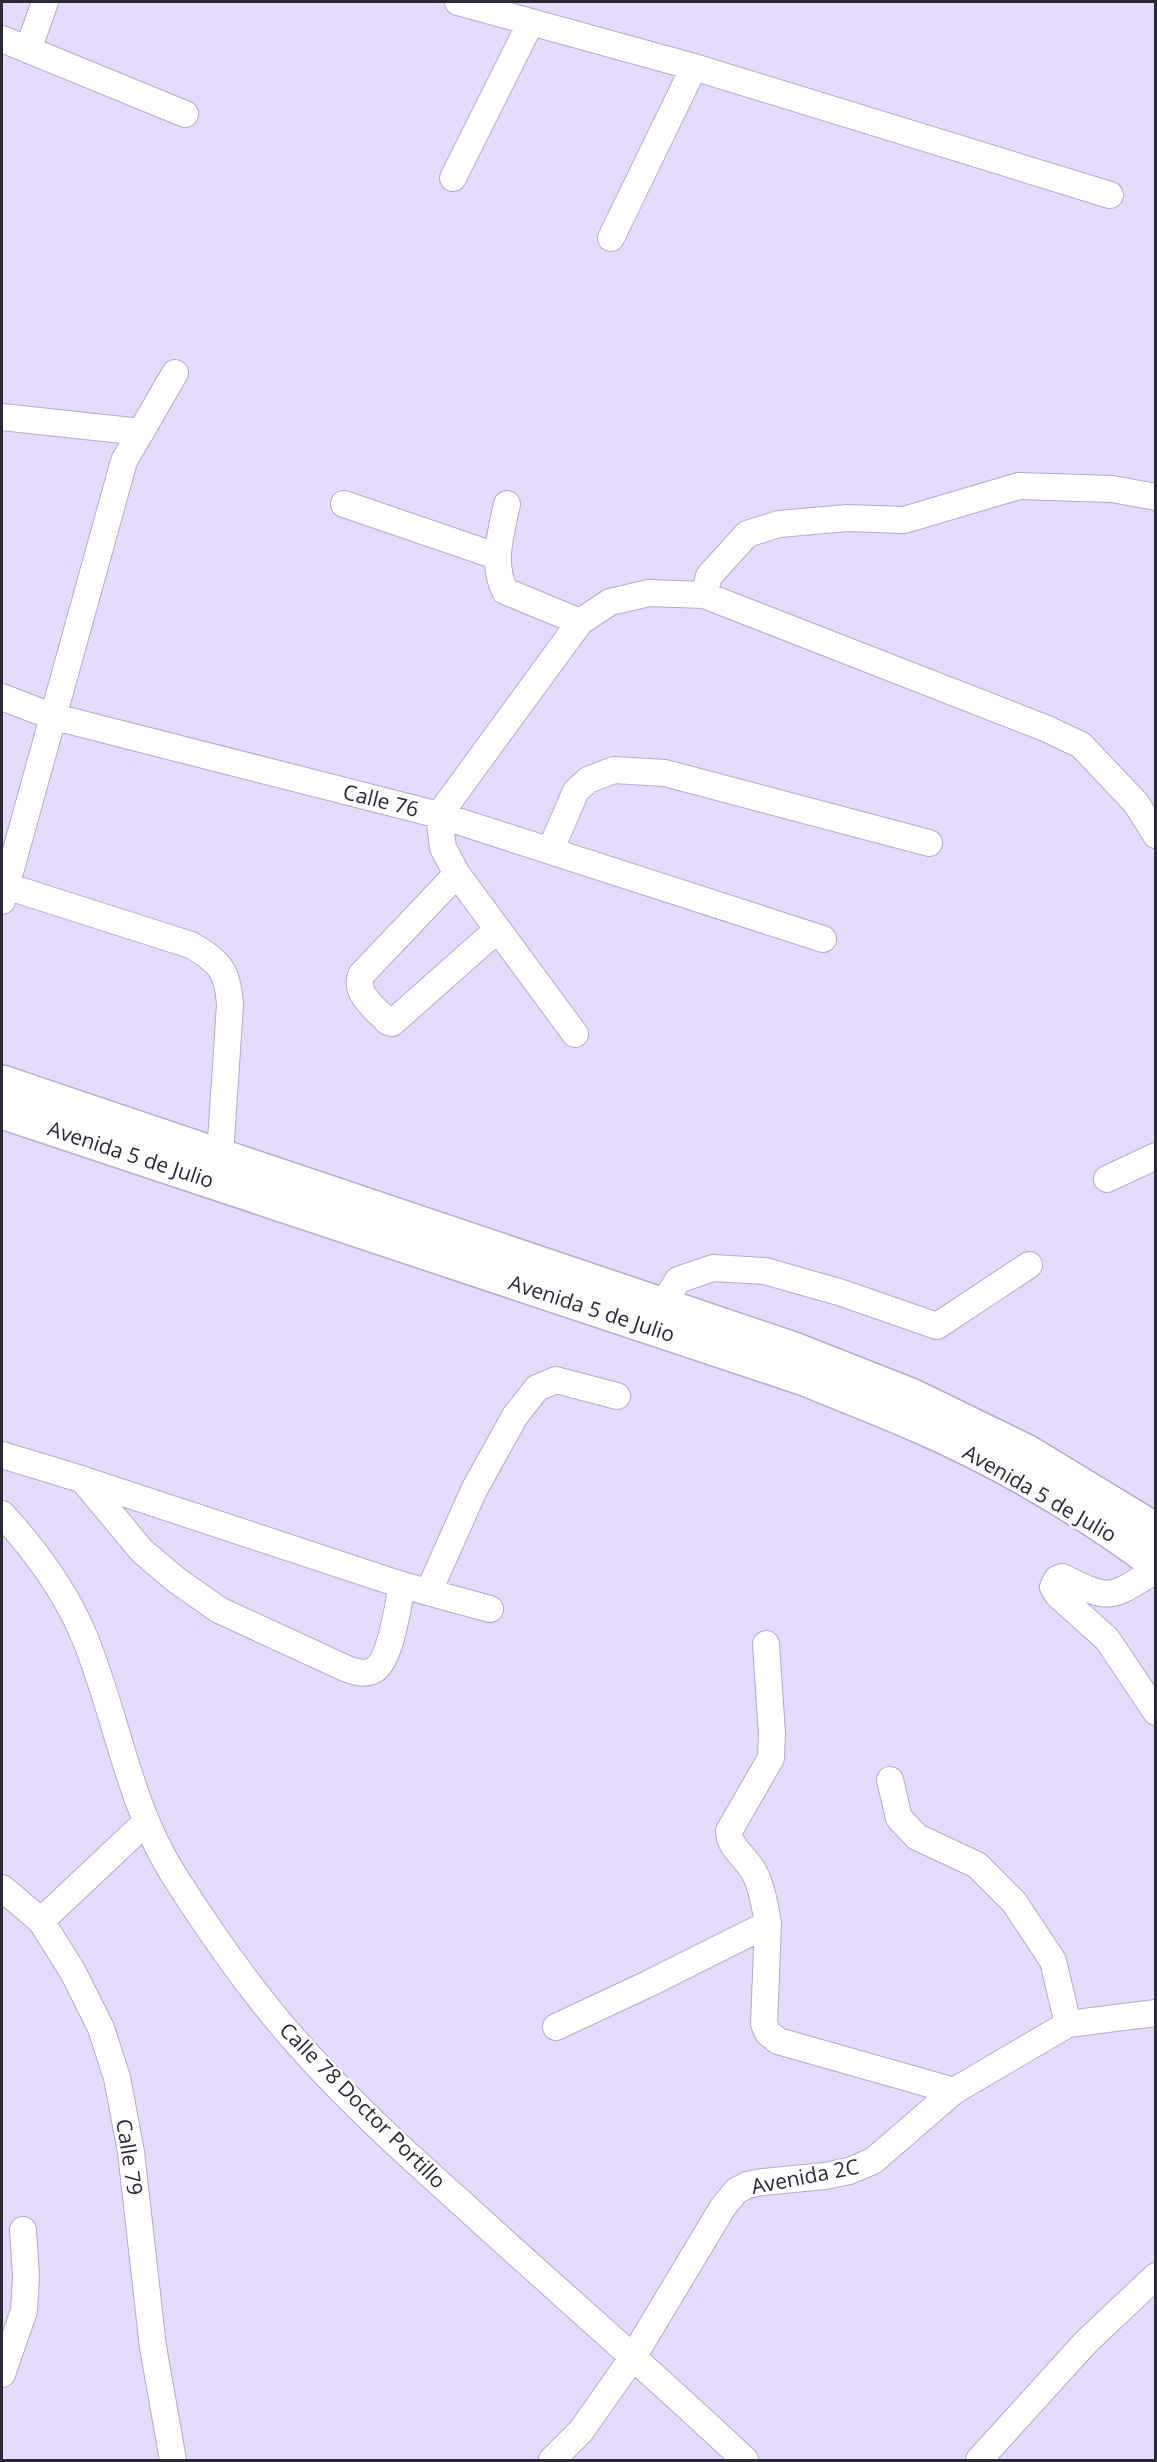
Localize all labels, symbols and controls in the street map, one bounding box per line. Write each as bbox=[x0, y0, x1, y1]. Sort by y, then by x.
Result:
street label: Calle 76 bbox=[340, 777, 422, 823]
street label: Avenida 5 de Julio bbox=[44, 1114, 218, 1194]
street label: Avenida 5 de Julio bbox=[505, 1268, 679, 1348]
street label: Avenida 5 de Julio bbox=[958, 1438, 1122, 1548]
street label: Calle 78 Doctor Portillo bbox=[274, 2016, 452, 2194]
street label: Calle 79 bbox=[110, 2117, 150, 2197]
street label: Avenida 2C bbox=[749, 2152, 861, 2200]

